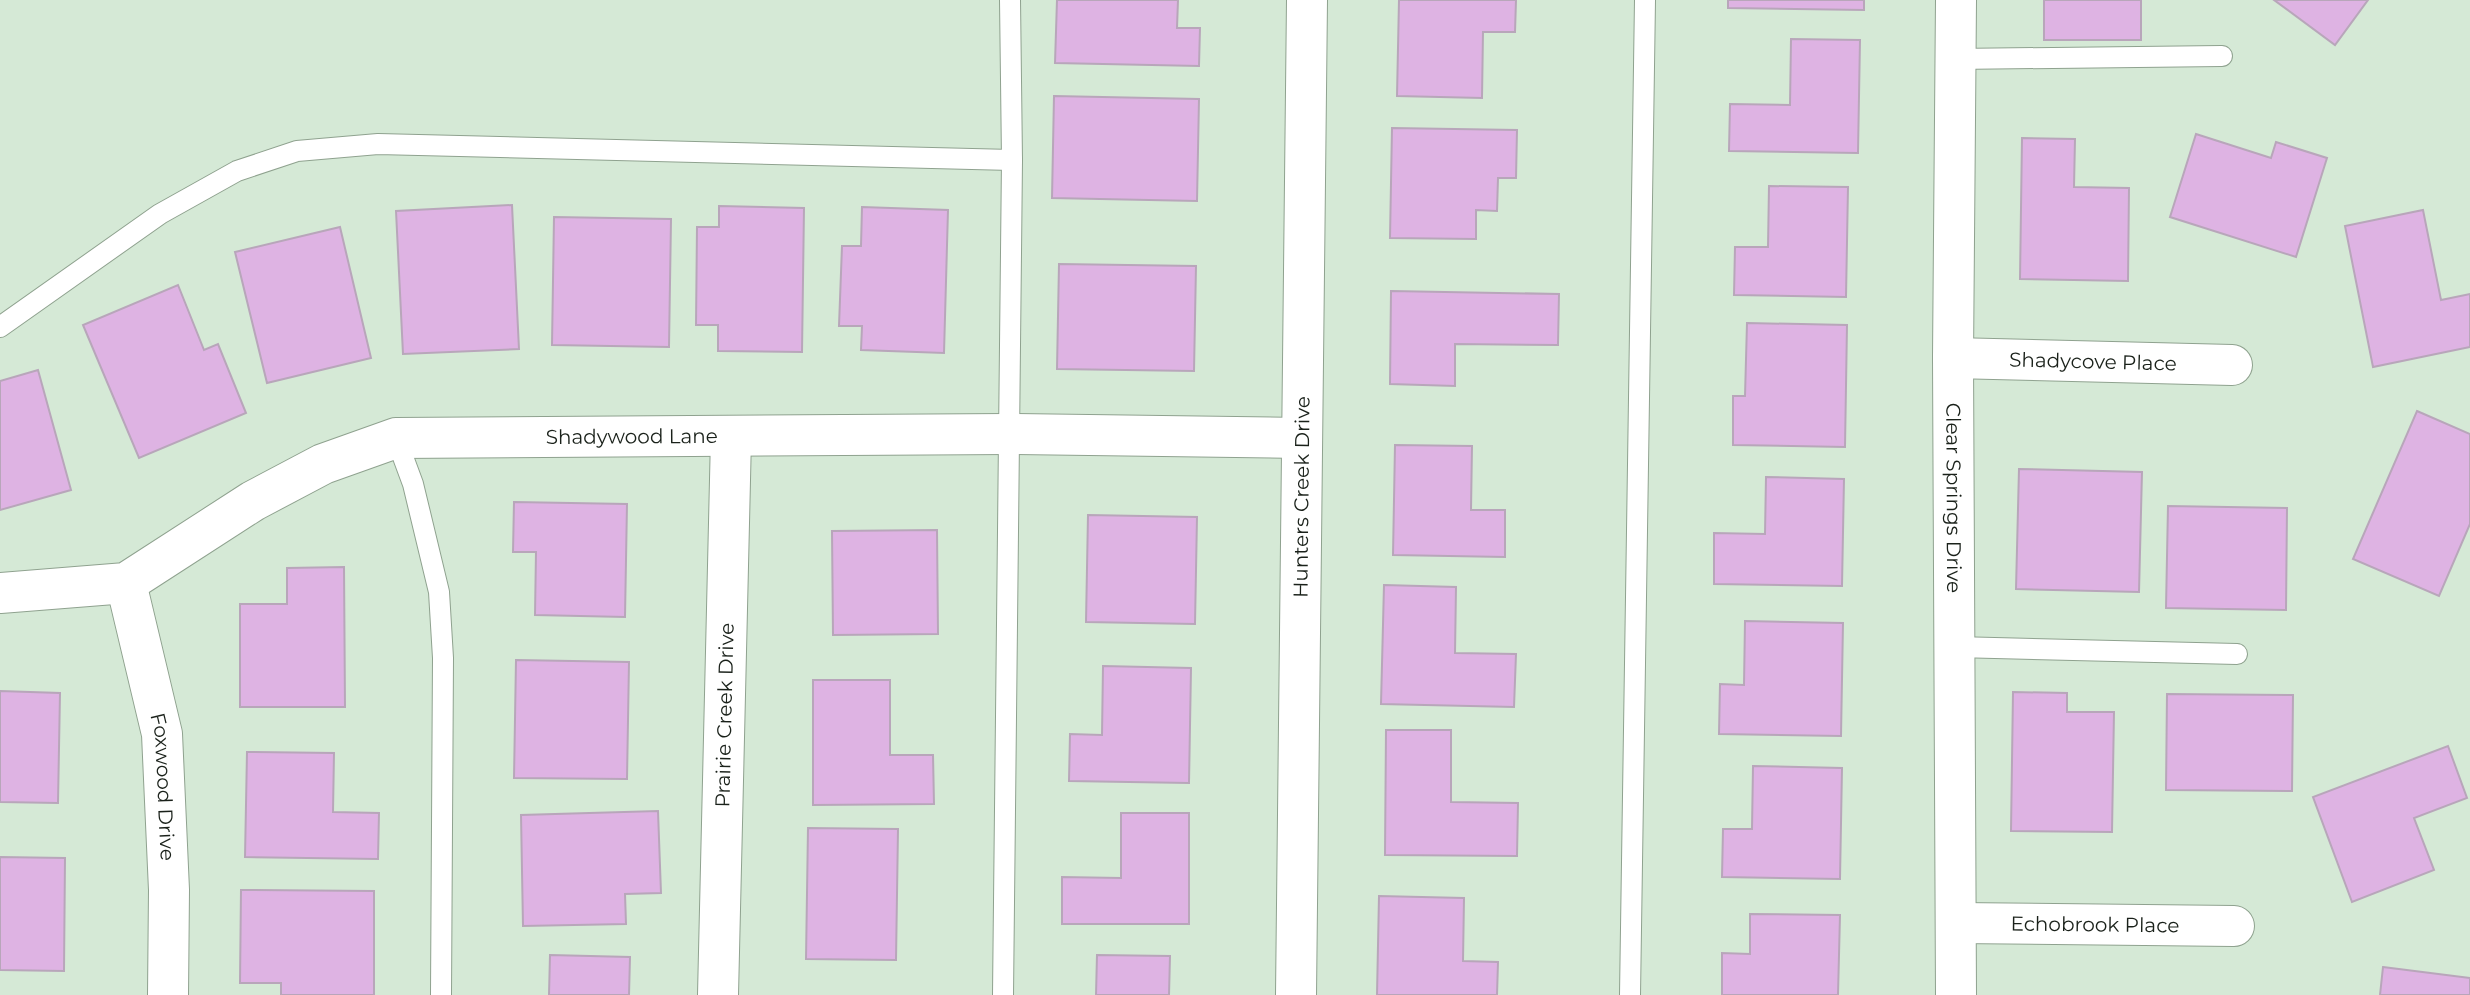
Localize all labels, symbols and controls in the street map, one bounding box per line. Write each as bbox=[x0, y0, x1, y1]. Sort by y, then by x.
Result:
street label: Shadycove Place bbox=[2009, 347, 2177, 376]
street label: Hunters Creek Drive bbox=[1288, 396, 1315, 598]
street label: Clear Springs Drive bbox=[1941, 403, 1966, 593]
street label: Shadywood Lane bbox=[546, 424, 718, 449]
street label: Prairie Creek Drive bbox=[710, 622, 739, 808]
street label: Foxwood Drive bbox=[145, 710, 180, 861]
street label: Echobrook Place bbox=[2010, 912, 2180, 937]

